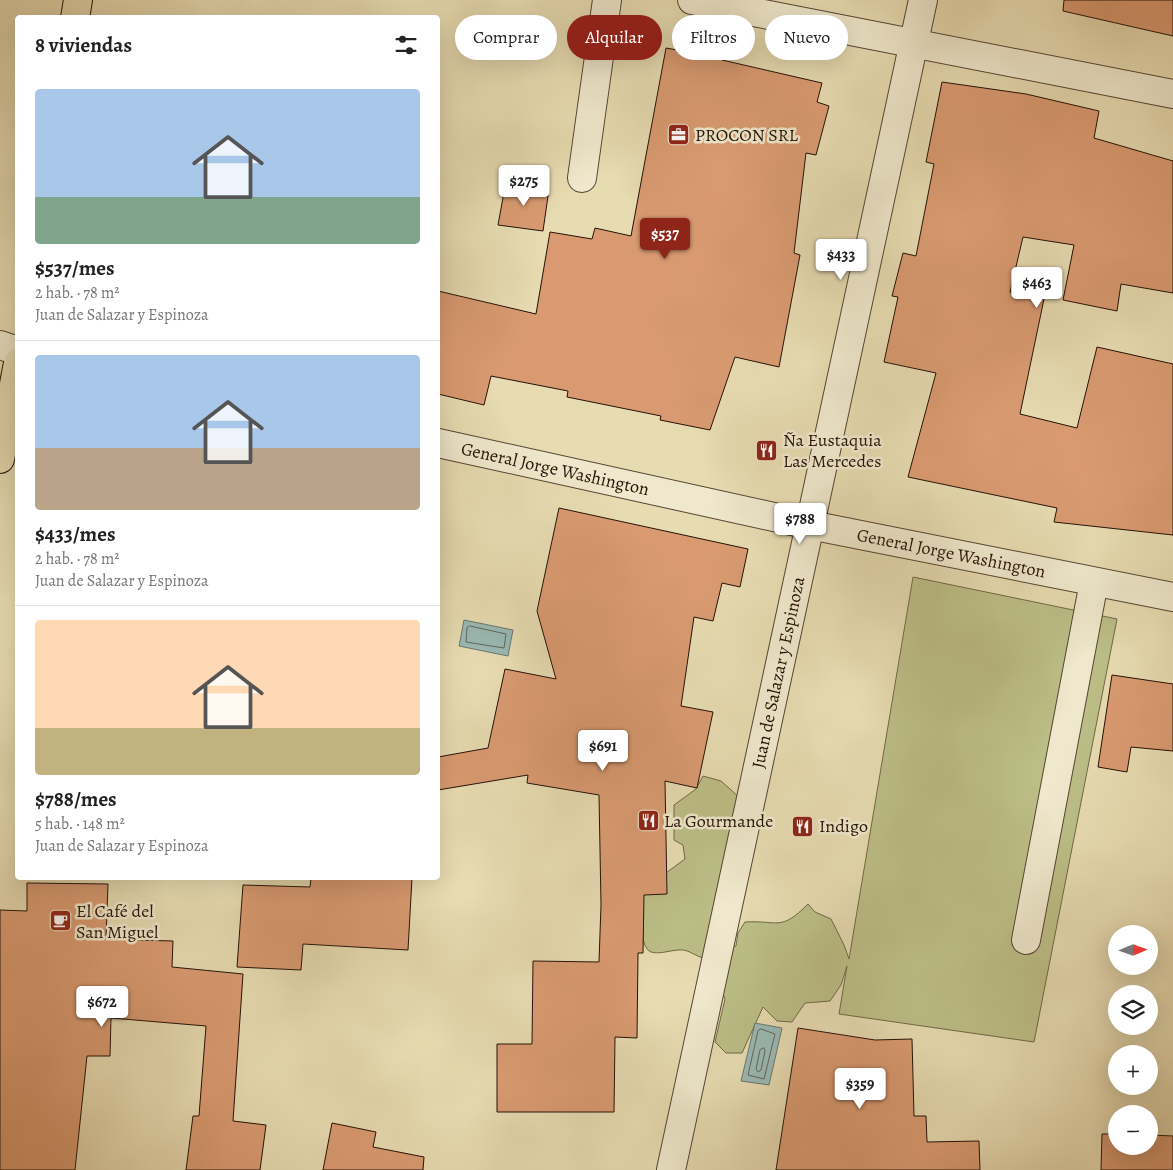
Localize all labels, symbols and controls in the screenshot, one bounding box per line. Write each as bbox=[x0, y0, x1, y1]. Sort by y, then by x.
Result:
chip: Comprar bbox=[455, 15, 557, 60]
chip: Alquilar bbox=[567, 15, 662, 60]
chip: Filtros bbox=[672, 15, 755, 60]
chip: Nuevo bbox=[765, 15, 848, 60]
text: 8 viviendas bbox=[35, 31, 132, 59]
icon: filters bbox=[392, 31, 420, 59]
icon: home bbox=[183, 122, 273, 212]
office icon: PROCON SRL bbox=[667, 123, 691, 147]
place label: PROCON SRL bbox=[695, 123, 799, 147]
pin: $275 bbox=[494, 164, 554, 207]
text: $275 bbox=[510, 170, 538, 192]
pin: $537 bbox=[635, 218, 695, 260]
text: $537 bbox=[651, 223, 679, 245]
pin: $433 bbox=[811, 238, 871, 281]
text: $433 bbox=[827, 244, 855, 266]
text: $537/mes bbox=[35, 254, 115, 282]
pin: $463 bbox=[1007, 266, 1067, 309]
text: $463 bbox=[1022, 272, 1052, 294]
text: 2 hab. · 78 m² bbox=[35, 282, 120, 304]
text: Juan de Salazar y Espinoza bbox=[35, 304, 209, 326]
icon: home bbox=[183, 387, 273, 477]
place label: Ña Eustaquia Las Mercedes bbox=[783, 428, 882, 473]
street label: General Jorge Washington bbox=[459, 436, 652, 501]
restaurant icon: Ña Eustaquia Las Mercedes bbox=[755, 438, 779, 462]
pin: $788 bbox=[770, 502, 830, 545]
text: $788 bbox=[785, 508, 815, 530]
text: $433/mes bbox=[35, 520, 116, 548]
street label: General Jorge Washington bbox=[855, 523, 1048, 583]
text: 2 hab. · 78 m² bbox=[35, 548, 120, 570]
text: Juan de Salazar y Espinoza bbox=[35, 570, 209, 592]
street label: Juan de Salazar y Espinoza bbox=[746, 574, 811, 770]
icon: home bbox=[183, 652, 273, 742]
pin: $691 bbox=[573, 730, 633, 772]
text: $691 bbox=[589, 735, 617, 757]
text: $788/mes bbox=[35, 785, 117, 813]
restaurant icon: La Gourmande bbox=[636, 809, 660, 833]
place label: La Gourmande bbox=[664, 809, 773, 833]
text: 5 hab. · 148 m² bbox=[35, 813, 125, 835]
restaurant icon: Indigo bbox=[791, 814, 815, 838]
place label: Indigo bbox=[819, 814, 868, 838]
text: Juan de Salazar y Espinoza bbox=[35, 835, 209, 857]
place label: El Café del San Miguel bbox=[76, 899, 159, 944]
cafe icon: El Café del San Miguel bbox=[48, 909, 72, 933]
north arrow bbox=[1108, 925, 1158, 975]
map controls bbox=[1108, 925, 1158, 1155]
button: layers bbox=[1108, 985, 1158, 1035]
pin: $672 bbox=[72, 986, 132, 1028]
text: $672 bbox=[87, 991, 117, 1013]
button: + bbox=[1108, 1045, 1158, 1095]
pin: $359 bbox=[830, 1068, 890, 1110]
text: $359 bbox=[846, 1073, 874, 1095]
button: − bbox=[1108, 1105, 1158, 1155]

